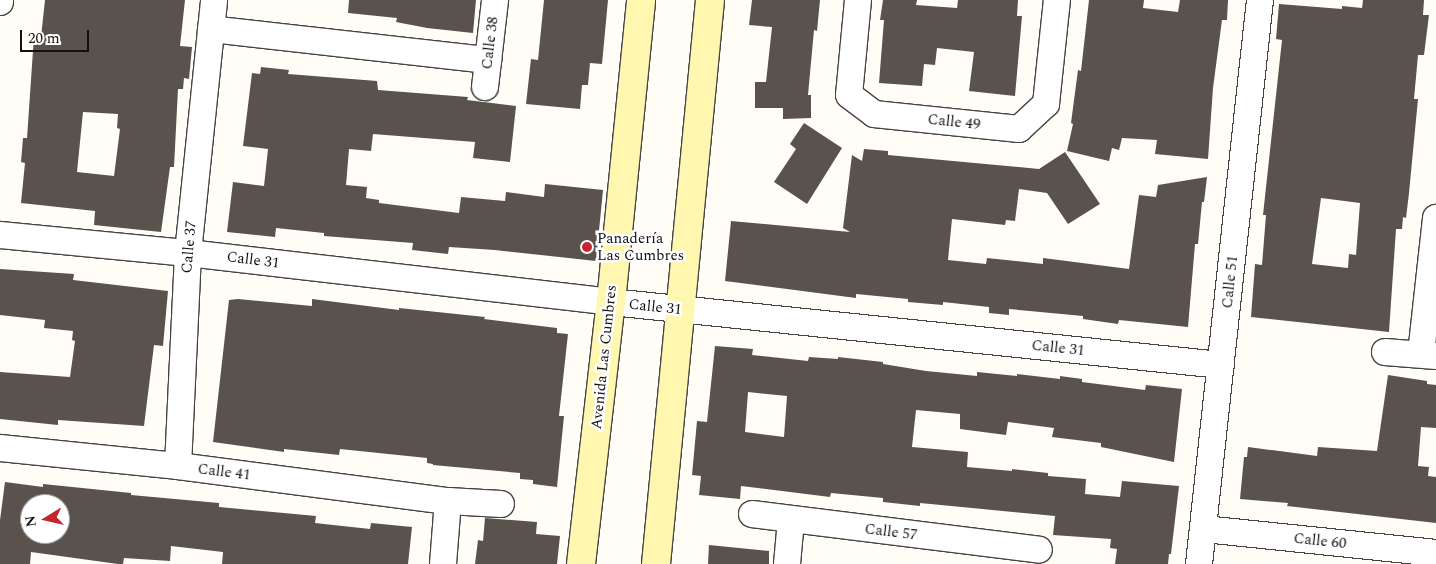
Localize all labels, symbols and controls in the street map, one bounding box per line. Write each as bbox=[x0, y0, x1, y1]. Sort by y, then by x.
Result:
street label: Calle 38 bbox=[478, 16, 502, 70]
scale bar bbox=[22, 20, 91, 52]
text: 20 m bbox=[28, 27, 60, 50]
street label: Calle 49 bbox=[927, 110, 981, 134]
street label: Calle 37 bbox=[178, 220, 200, 274]
place label: Panadería Las Cumbres bbox=[597, 229, 684, 264]
marker: Panadería Las Cumbres bbox=[581, 241, 593, 253]
street label: Calle 31 bbox=[226, 248, 280, 272]
street label: Calle 51 bbox=[1218, 255, 1242, 309]
street label: Avenida Las Cumbres bbox=[587, 284, 621, 430]
street label: Calle 31 bbox=[628, 295, 682, 319]
street label: Calle 31 bbox=[1031, 336, 1085, 360]
street label: Calle 41 bbox=[197, 460, 251, 484]
north arrow bbox=[20, 494, 70, 544]
text: N bbox=[19, 514, 42, 529]
street label: Calle 57 bbox=[864, 520, 918, 544]
street label: Calle 60 bbox=[1293, 529, 1347, 553]

